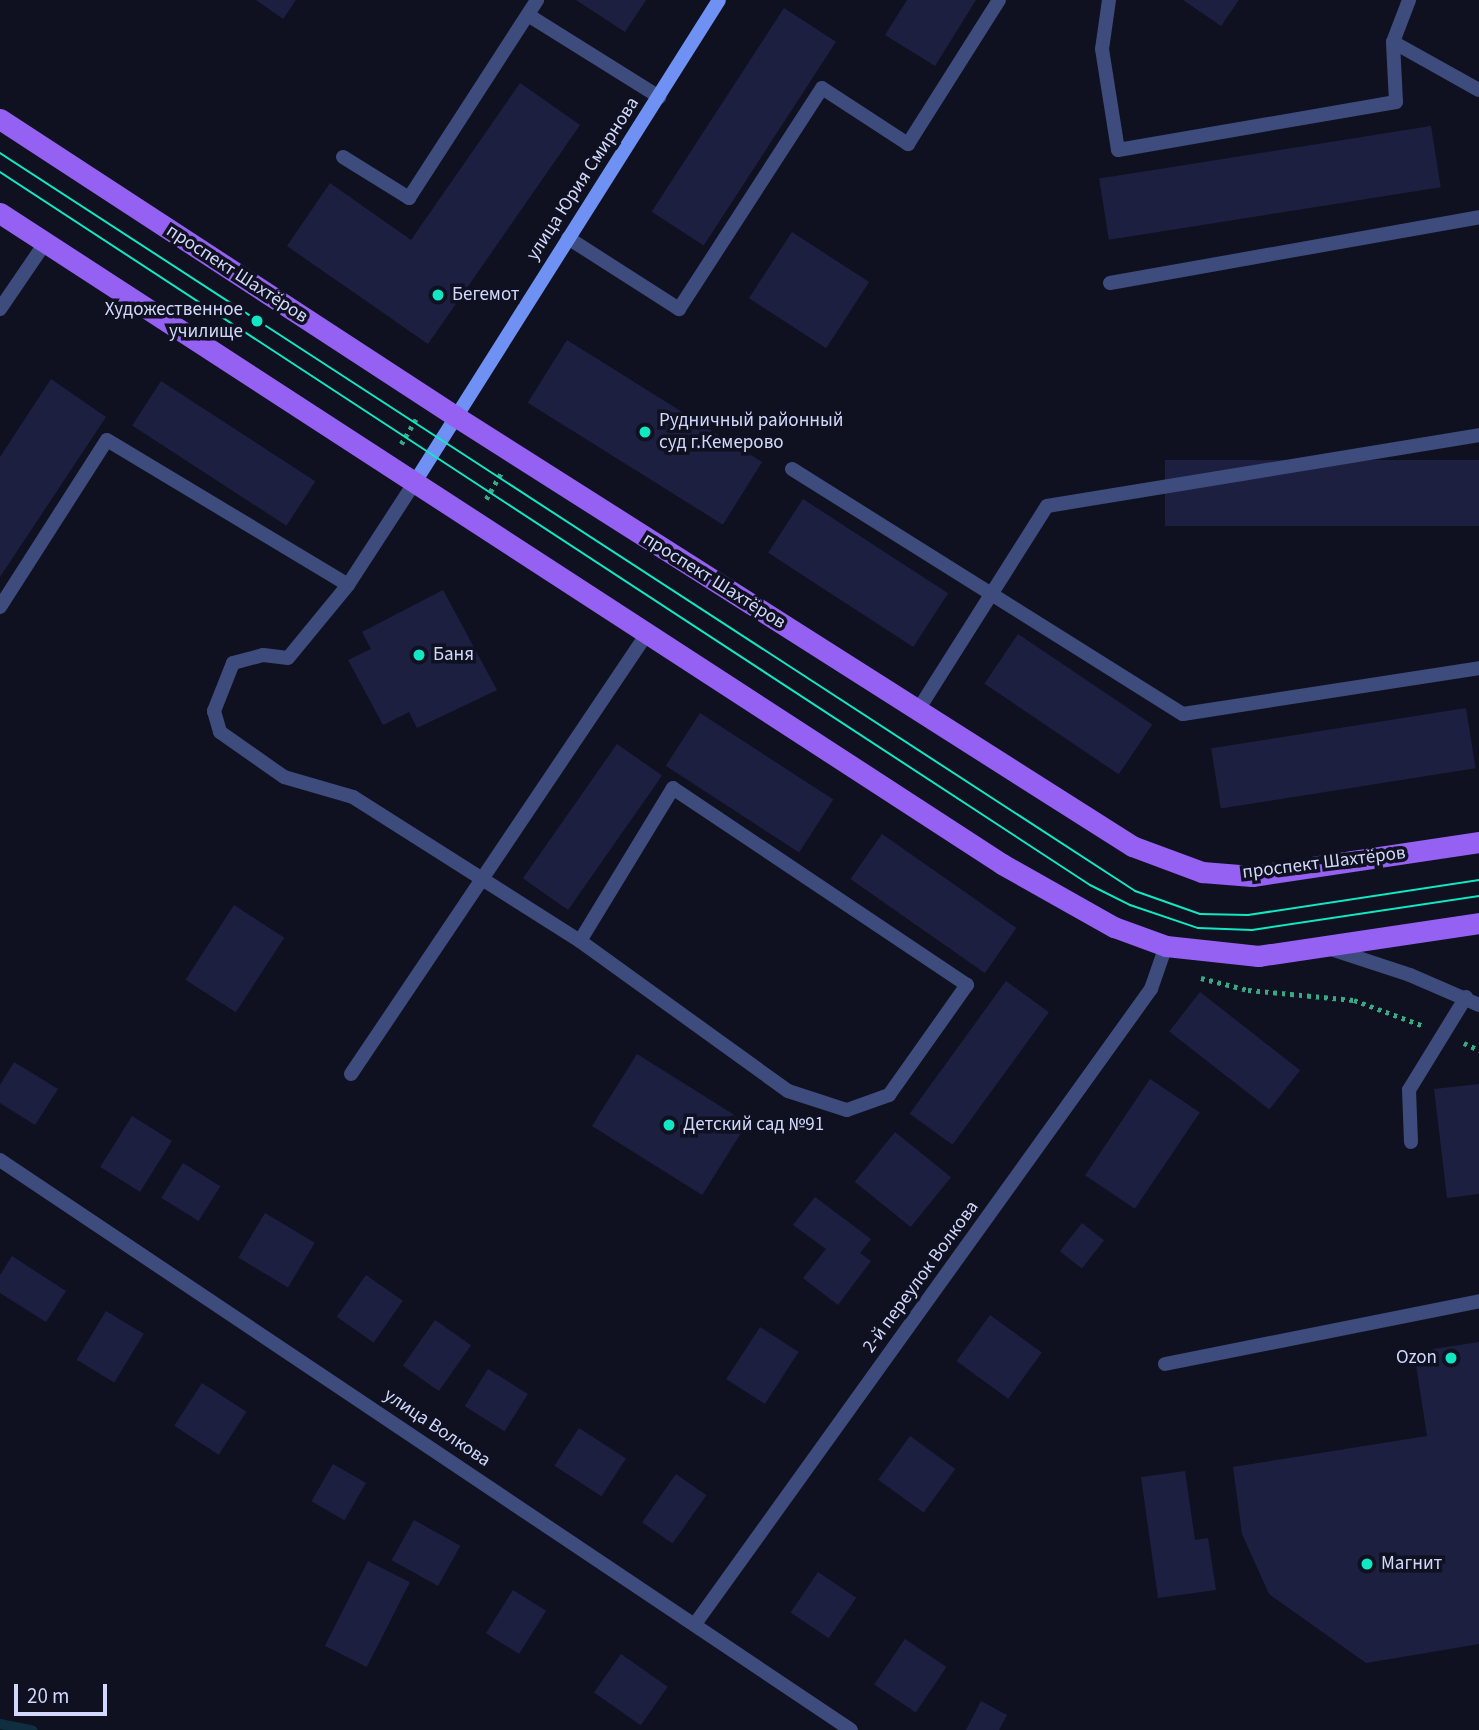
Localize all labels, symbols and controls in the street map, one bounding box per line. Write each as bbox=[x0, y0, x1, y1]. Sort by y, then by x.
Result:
street label: улица Юрия Смирнова bbox=[522, 93, 644, 265]
street label: проспект Шахтёров bbox=[162, 220, 312, 328]
place label: Бегемот bbox=[452, 284, 520, 306]
marker: Бегемот bbox=[430, 287, 446, 303]
place label: Художественное училище bbox=[105, 299, 243, 343]
marker: Художественное училище bbox=[249, 313, 265, 329]
place label: Рудничный районный суд г.Кемерово bbox=[659, 410, 844, 454]
marker: Рудничный районный суд г.Кемерово bbox=[637, 424, 653, 440]
street label: проспект Шахтёров bbox=[638, 528, 790, 634]
place label: Баня bbox=[433, 644, 474, 666]
marker: Баня bbox=[411, 647, 427, 663]
street label: проспект Шахтёров bbox=[1241, 842, 1407, 884]
place label: Детский сад №91 bbox=[683, 1114, 824, 1136]
marker: Детский сад №91 bbox=[661, 1117, 677, 1133]
street label: 2-й переулок Волкова bbox=[858, 1197, 984, 1357]
place label: Ozon bbox=[1396, 1347, 1437, 1369]
marker: Ozon bbox=[1443, 1350, 1459, 1366]
street label: улица Волкова bbox=[379, 1384, 495, 1472]
place label: Магнит bbox=[1381, 1553, 1442, 1575]
marker: Магнит bbox=[1359, 1556, 1375, 1572]
scale bar bbox=[18, 1670, 110, 1714]
text: 20 m bbox=[27, 1681, 69, 1711]

